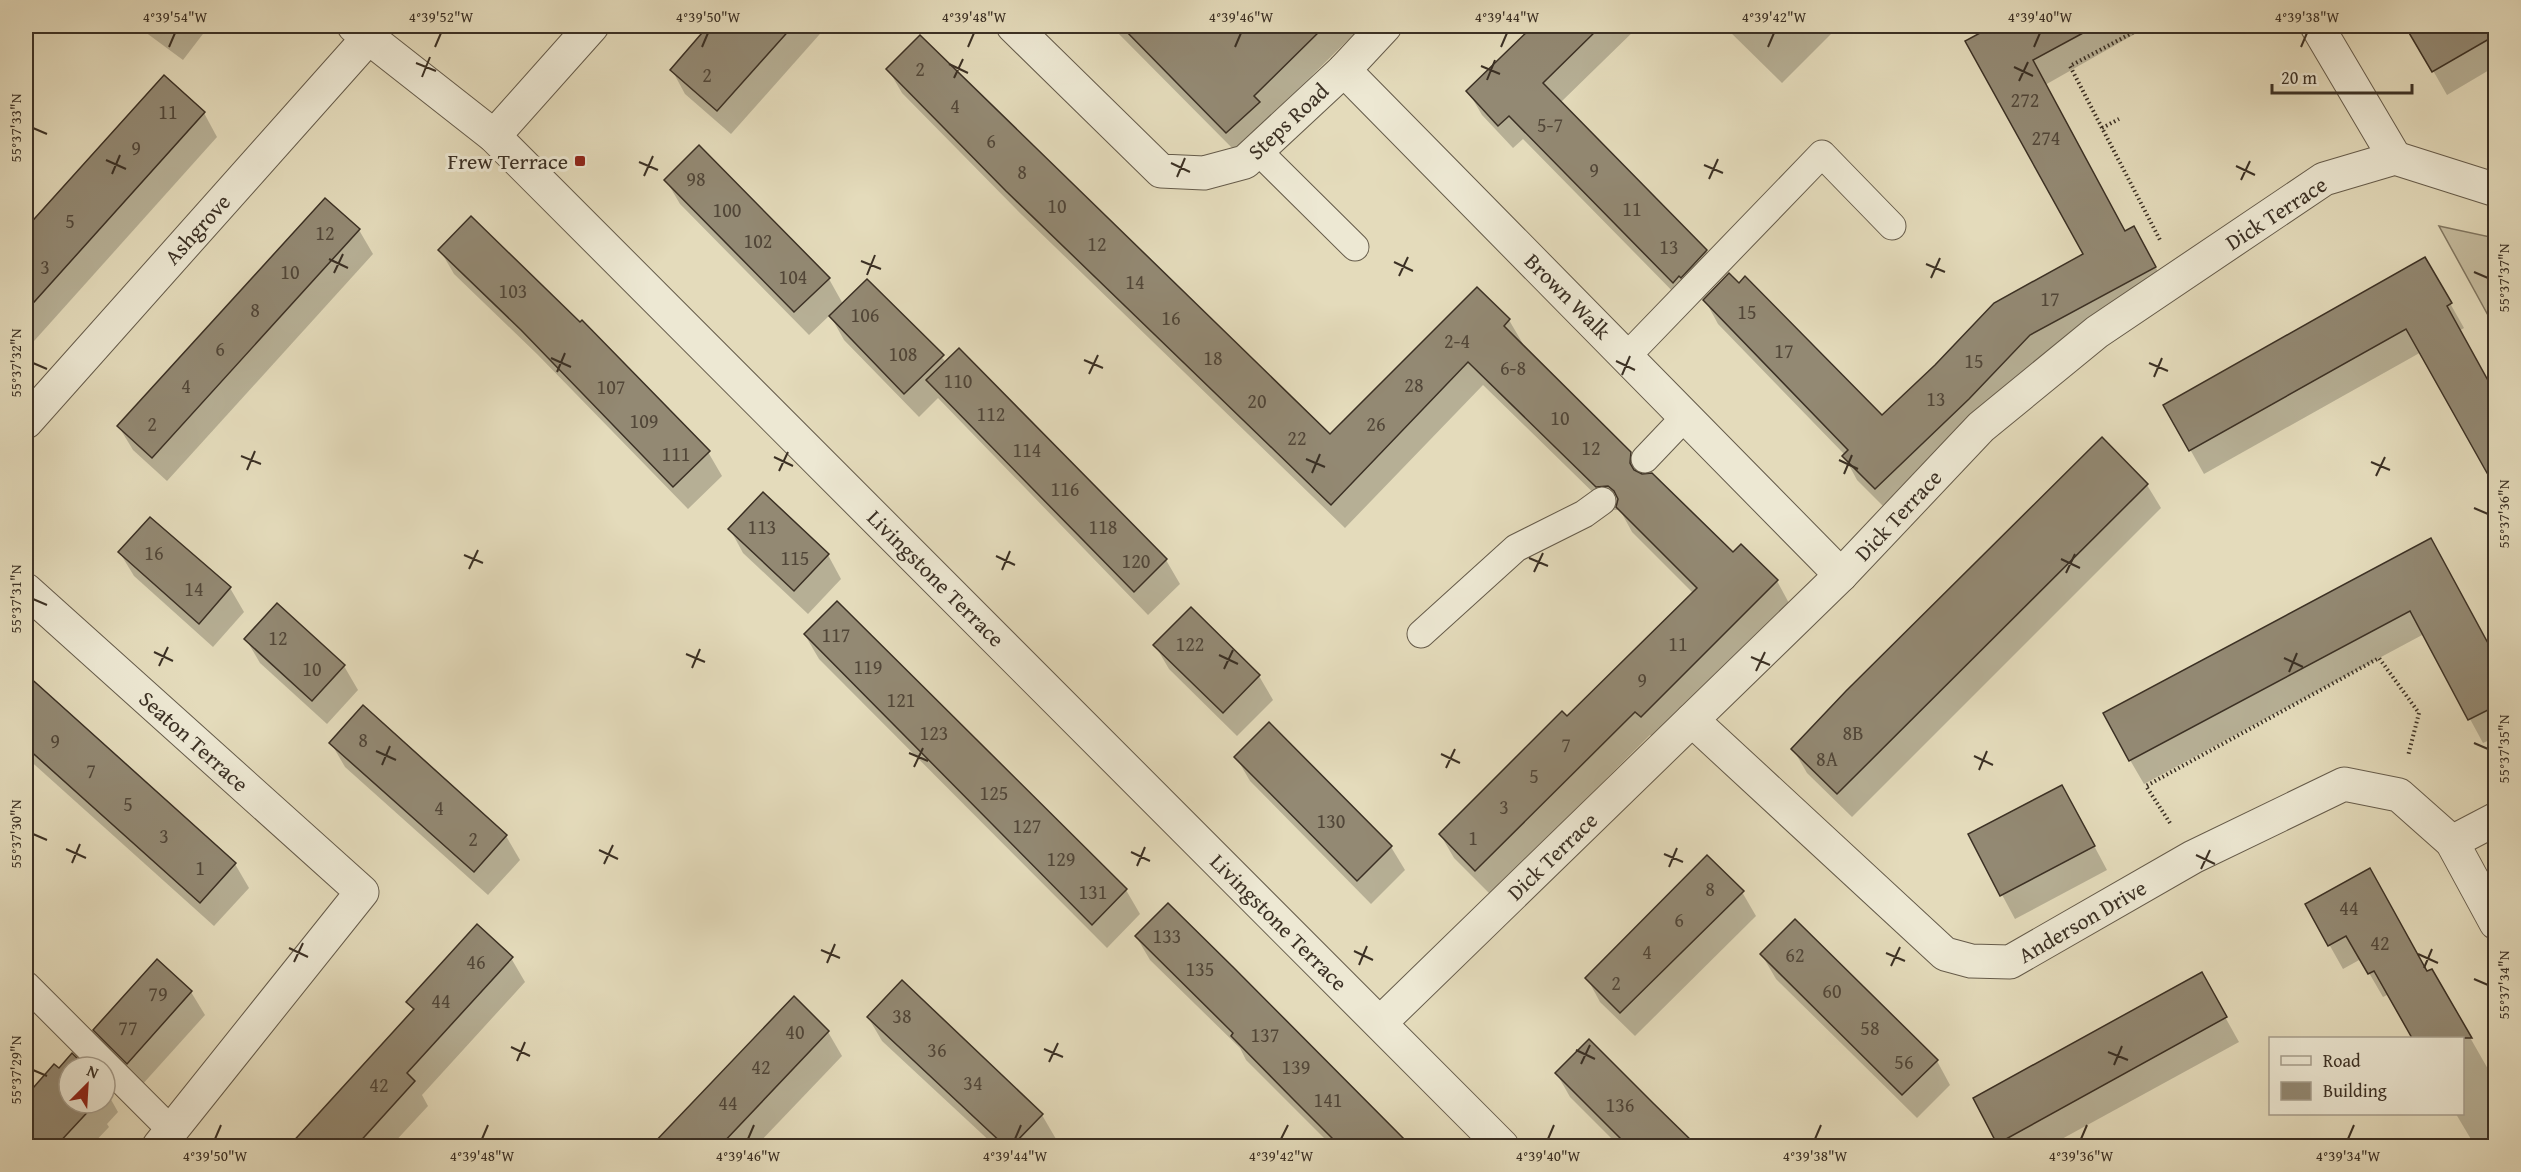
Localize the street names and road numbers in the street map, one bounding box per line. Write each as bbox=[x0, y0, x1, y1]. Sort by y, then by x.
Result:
street label: Steps Road bbox=[1240, 75, 1336, 167]
street label: Dick Terrace bbox=[2219, 168, 2333, 258]
street label: Ashgrove bbox=[156, 186, 238, 272]
street label: Brown Walk bbox=[1518, 246, 1619, 347]
street label: Dick Terrace bbox=[1847, 462, 1949, 568]
street label: Livingstone Terrace bbox=[860, 502, 1012, 654]
street label: Seaton Terrace bbox=[132, 683, 256, 799]
street label: Dick Terrace bbox=[1499, 804, 1605, 908]
street label: Livingstone Terrace bbox=[1203, 846, 1355, 998]
street label: Anderson Drive bbox=[2012, 871, 2152, 971]

